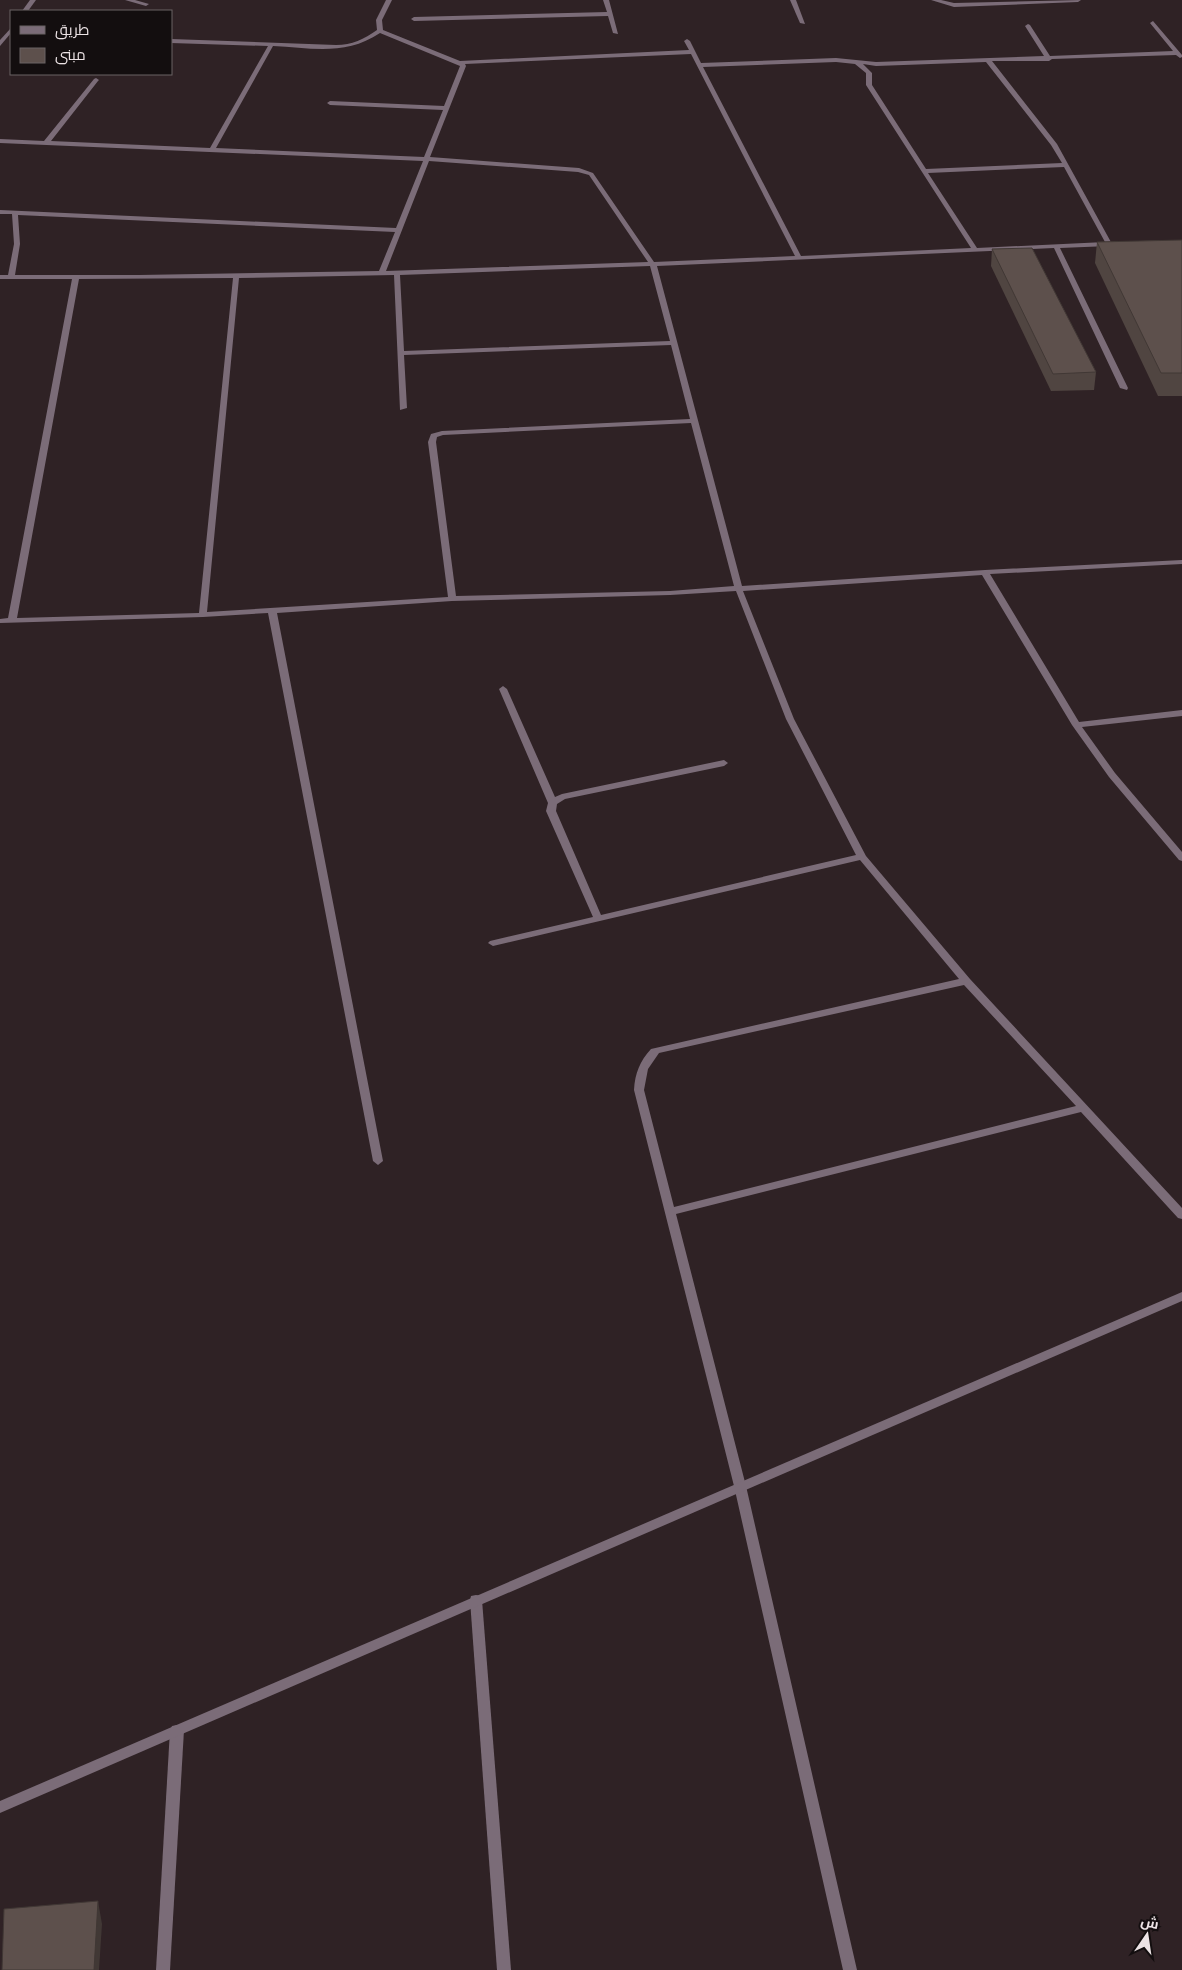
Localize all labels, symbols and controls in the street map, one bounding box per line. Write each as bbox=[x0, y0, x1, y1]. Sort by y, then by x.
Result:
legend bbox=[10, 10, 172, 75]
text: طريق bbox=[55, 19, 89, 40]
text: مبنى bbox=[55, 44, 86, 65]
north arrow bbox=[1122, 1910, 1172, 1960]
text: ش bbox=[1139, 1911, 1161, 1934]

